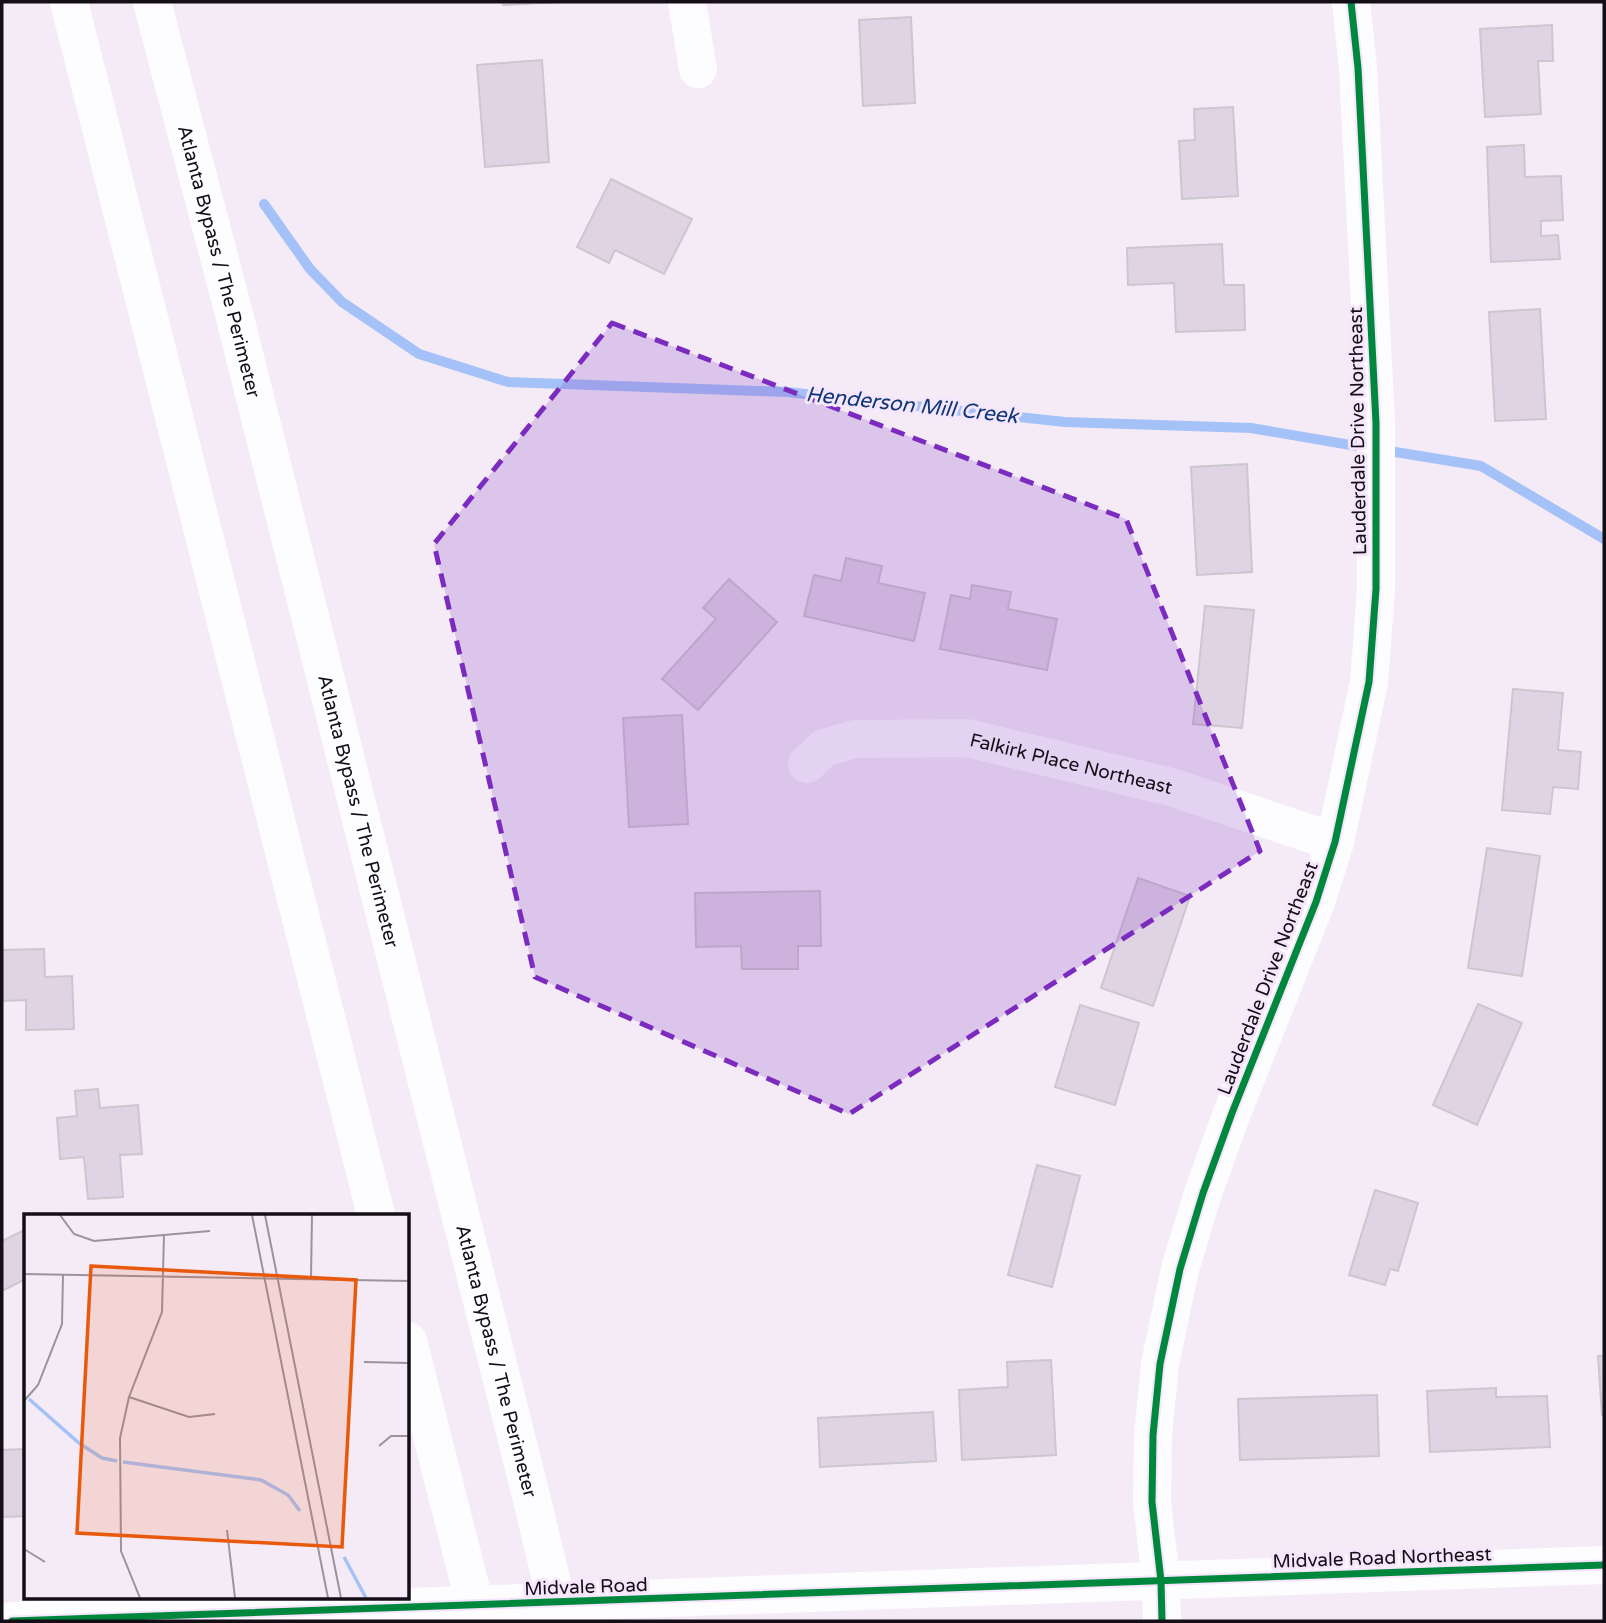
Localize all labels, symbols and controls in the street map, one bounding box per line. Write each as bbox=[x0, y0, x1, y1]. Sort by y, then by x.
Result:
street label: Atlanta Bypass / The Perimeter bbox=[173, 123, 265, 401]
street label: Lauderdale Drive Northeast bbox=[1345, 307, 1371, 555]
water label: Henderson Mill Creek bbox=[805, 382, 1021, 429]
street label: Atlanta Bypass / The Perimeter bbox=[313, 672, 403, 951]
street label: Falkirk Place Northeast bbox=[968, 729, 1175, 799]
street label: Lauderdale Drive Northeast bbox=[1213, 859, 1323, 1098]
inset map bbox=[24, 1214, 410, 1598]
street label: Atlanta Bypass / The Perimeter bbox=[451, 1222, 541, 1501]
street label: Midvale Road Northeast bbox=[1272, 1543, 1492, 1573]
street label: Midvale Road bbox=[524, 1574, 648, 1600]

